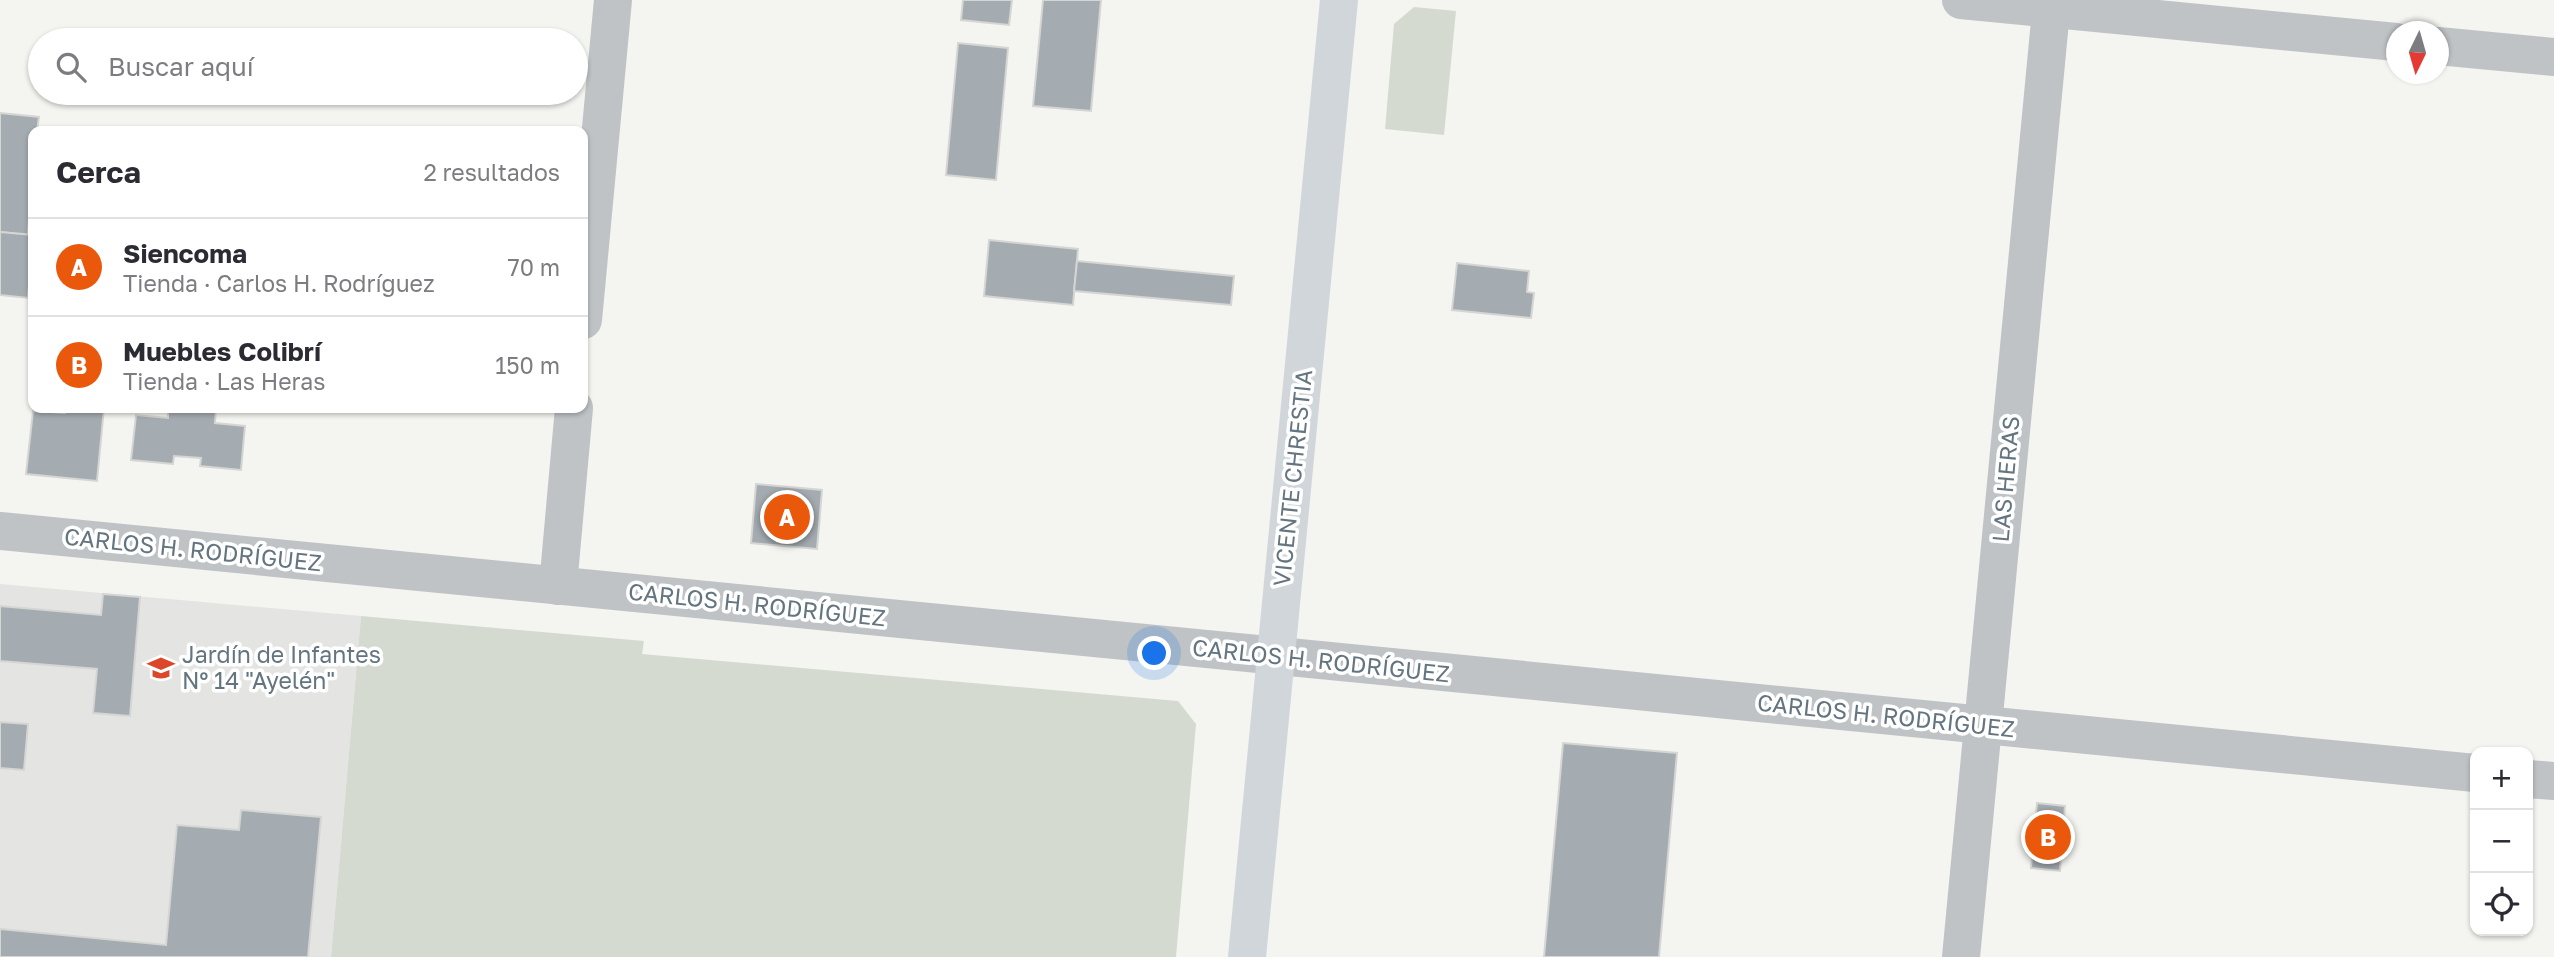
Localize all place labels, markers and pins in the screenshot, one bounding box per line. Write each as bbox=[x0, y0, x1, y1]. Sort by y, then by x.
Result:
pin: A bbox=[764, 491, 810, 543]
place label: Jardín de Infantes Nº 14 "Ayelén" bbox=[182, 640, 381, 694]
school or university icon: Jardín de Infantes Nº 14 "Ayelén" bbox=[146, 653, 176, 683]
pin: B bbox=[2025, 811, 2071, 863]

